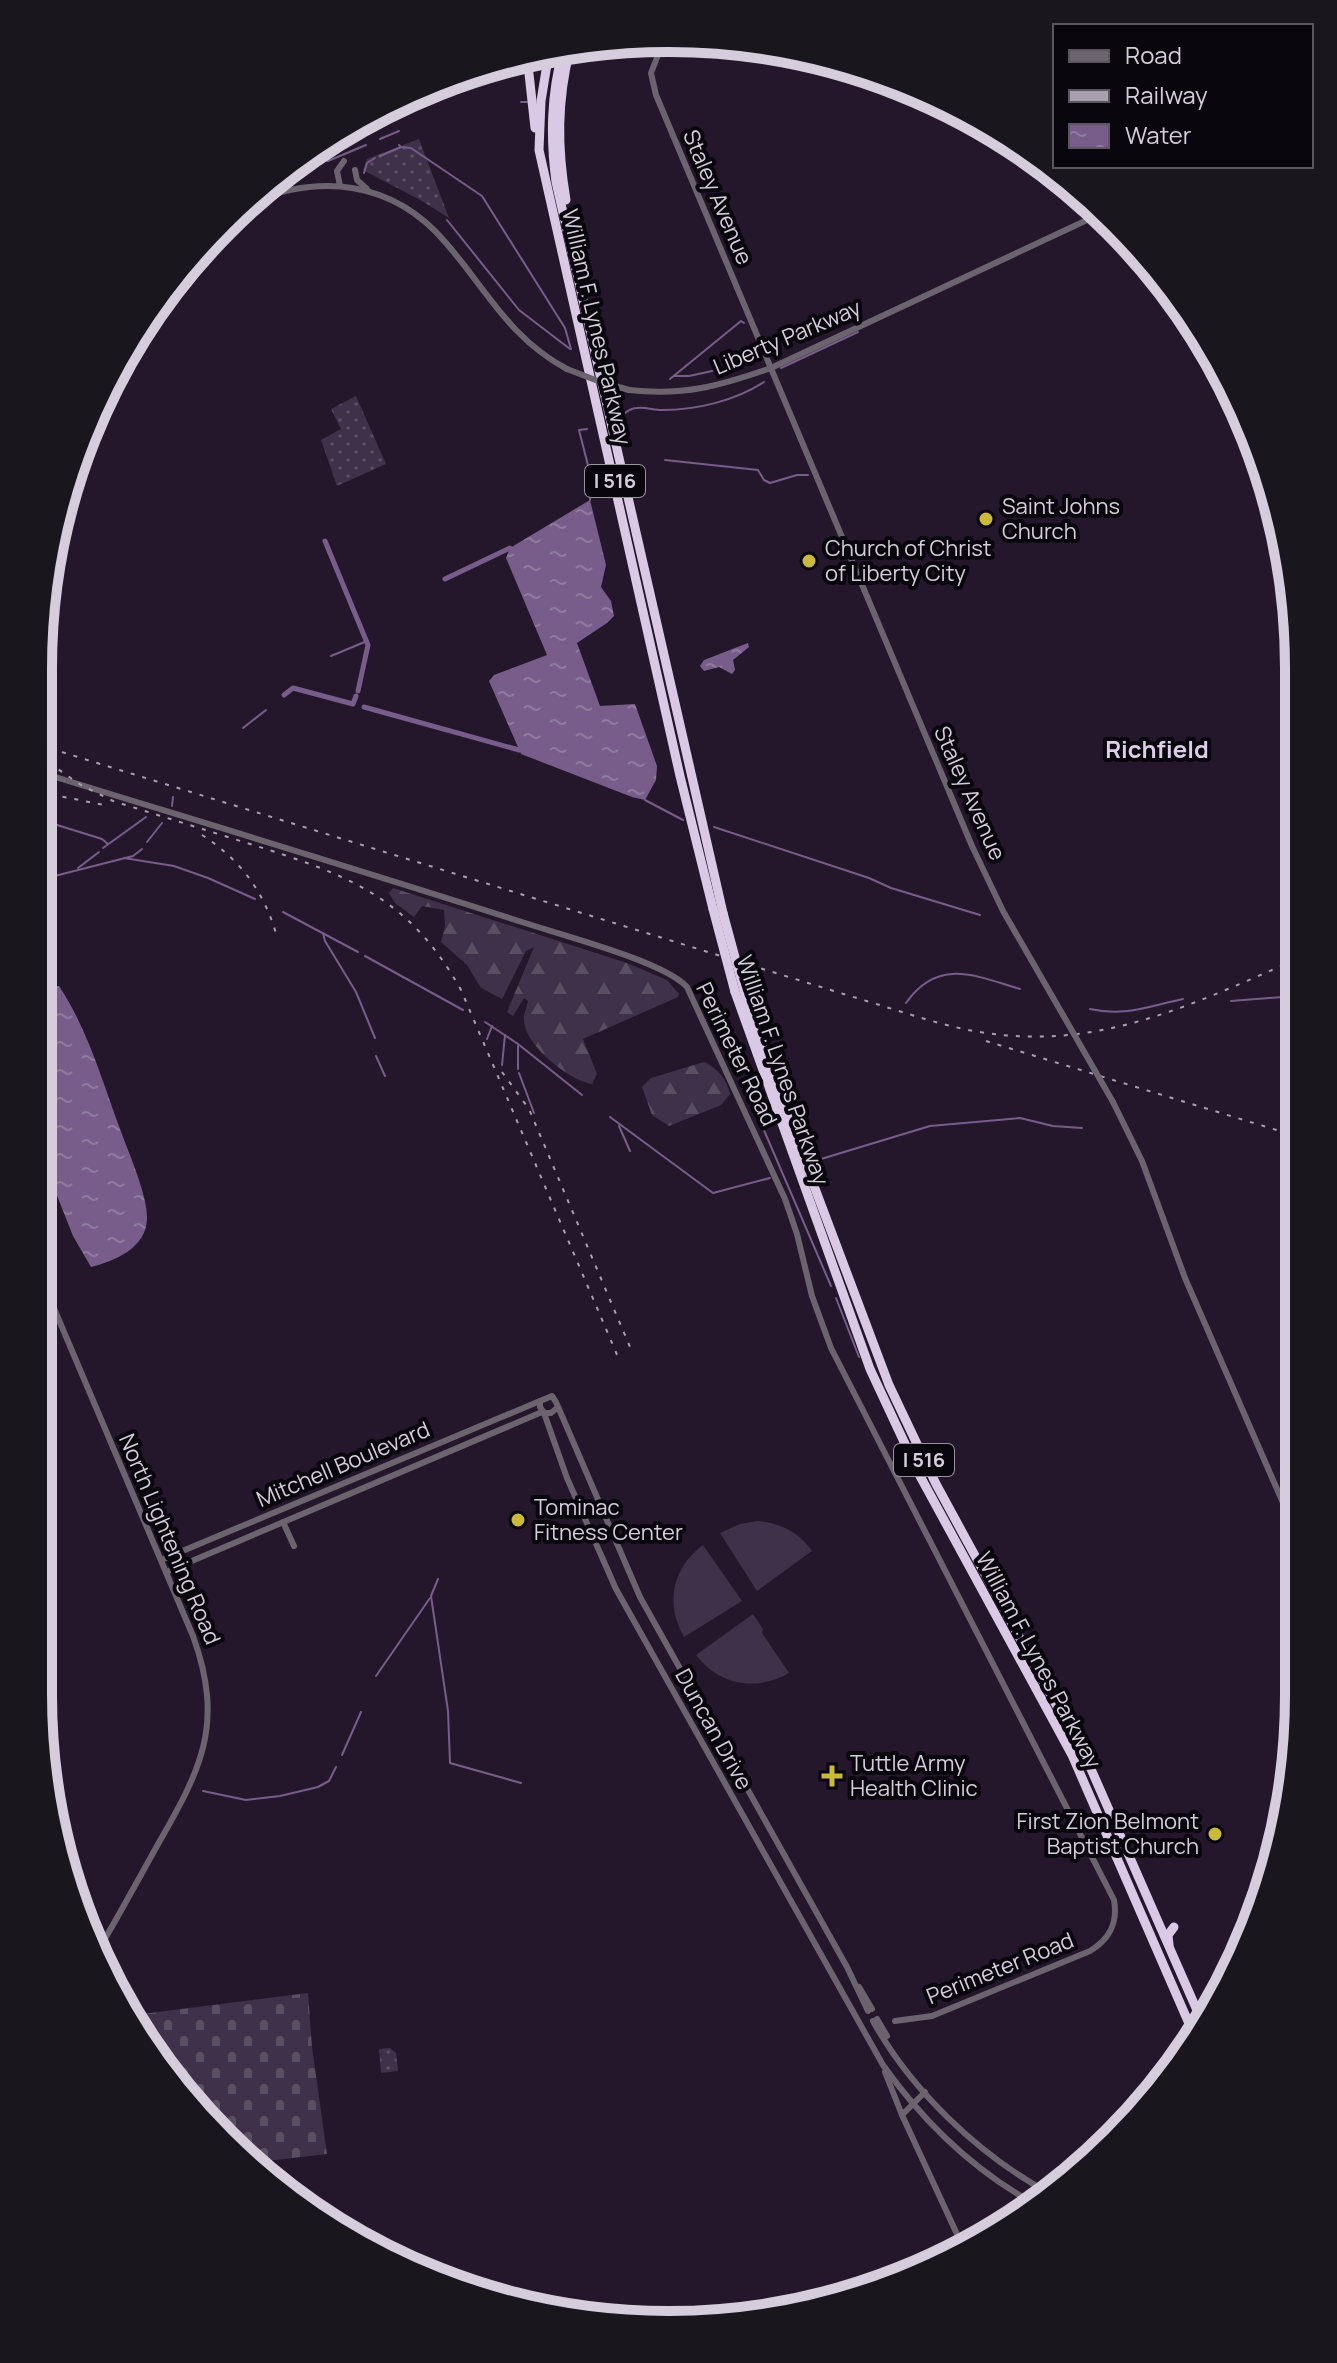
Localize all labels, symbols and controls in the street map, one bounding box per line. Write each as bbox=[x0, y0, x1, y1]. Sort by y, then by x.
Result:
legend bbox=[1053, 24, 1313, 168]
text: Road bbox=[1125, 38, 1182, 71]
text: Railway bbox=[1125, 78, 1208, 111]
text: Water bbox=[1125, 118, 1192, 151]
street label: Staley Avenue bbox=[676, 125, 760, 269]
street label: William F. Lynes Parkway bbox=[555, 206, 639, 448]
street label: Liberty Parkway bbox=[708, 292, 866, 382]
road number: I 516 bbox=[585, 465, 645, 497]
place label: Saint Johns Church bbox=[1002, 491, 1120, 546]
marker: Saint Johns Church bbox=[977, 510, 995, 528]
place label: Church of Christ of Liberty City bbox=[825, 533, 992, 588]
marker: Church of Christ of Liberty City bbox=[800, 552, 818, 570]
street label: Staley Avenue bbox=[927, 721, 1013, 865]
district label: Richfield bbox=[1105, 732, 1209, 765]
street label: William F. Lynes Parkway bbox=[730, 951, 837, 1189]
street label: Perimeter Road bbox=[689, 977, 785, 1131]
street label: Mitchell Boulevard bbox=[252, 1414, 434, 1514]
street label: North Lightening Road bbox=[112, 1429, 228, 1649]
road number: I 516 bbox=[894, 1444, 954, 1476]
place label: Tominac Fitness Center bbox=[534, 1492, 683, 1547]
marker: Tominac Fitness Center bbox=[509, 1511, 527, 1529]
street label: William F. Lynes Parkway bbox=[969, 1546, 1109, 1774]
street label: Duncan Drive bbox=[668, 1663, 760, 1795]
place label: Tuttle Army Health Clinic bbox=[850, 1748, 978, 1803]
marker: Tuttle Army Health Clinic bbox=[821, 1765, 843, 1787]
place label: First Zion Belmont Baptist Church bbox=[1016, 1806, 1199, 1861]
marker: First Zion Belmont Baptist Church bbox=[1206, 1825, 1224, 1843]
street label: Perimeter Road bbox=[922, 1925, 1078, 2011]

